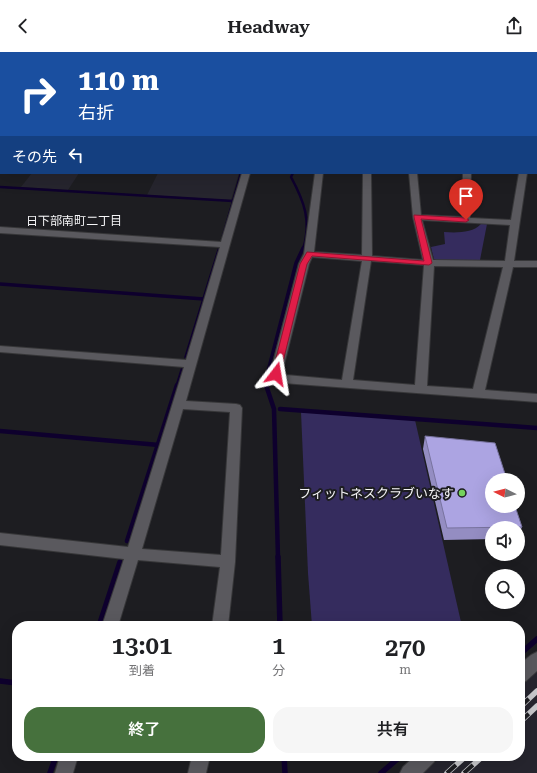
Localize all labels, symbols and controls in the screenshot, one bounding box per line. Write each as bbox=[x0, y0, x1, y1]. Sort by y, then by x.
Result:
icon: back bbox=[12, 15, 34, 37]
icon: share bbox=[503, 15, 525, 37]
text: Headway bbox=[227, 16, 310, 37]
text: 110 m bbox=[78, 64, 159, 97]
icon: right bbox=[12, 68, 64, 120]
text: 右折 bbox=[78, 102, 114, 123]
icon: left bbox=[65, 144, 87, 166]
text: その先 bbox=[12, 148, 57, 166]
pin bbox=[449, 179, 483, 220]
icon: arrive bbox=[455, 185, 477, 207]
district label: 日下部南町二丁目 bbox=[26, 214, 122, 228]
position arrow bbox=[255, 353, 297, 395]
north arrow bbox=[485, 473, 525, 513]
map controls bbox=[485, 473, 525, 609]
place label: フィットネスクラブいなす bbox=[298, 486, 454, 501]
marker: フィットネスクラブいなす bbox=[457, 488, 467, 498]
button: sound bbox=[485, 521, 525, 561]
button: search bbox=[485, 569, 525, 609]
text: 13:01 bbox=[112, 632, 172, 660]
text: 1 bbox=[272, 632, 285, 660]
text: 270 bbox=[385, 634, 425, 662]
text: m bbox=[399, 662, 411, 677]
text: 到着 bbox=[129, 663, 155, 678]
text: 分 bbox=[272, 663, 285, 678]
button: 終了 bbox=[24, 707, 265, 753]
button: 共有 bbox=[273, 707, 513, 753]

